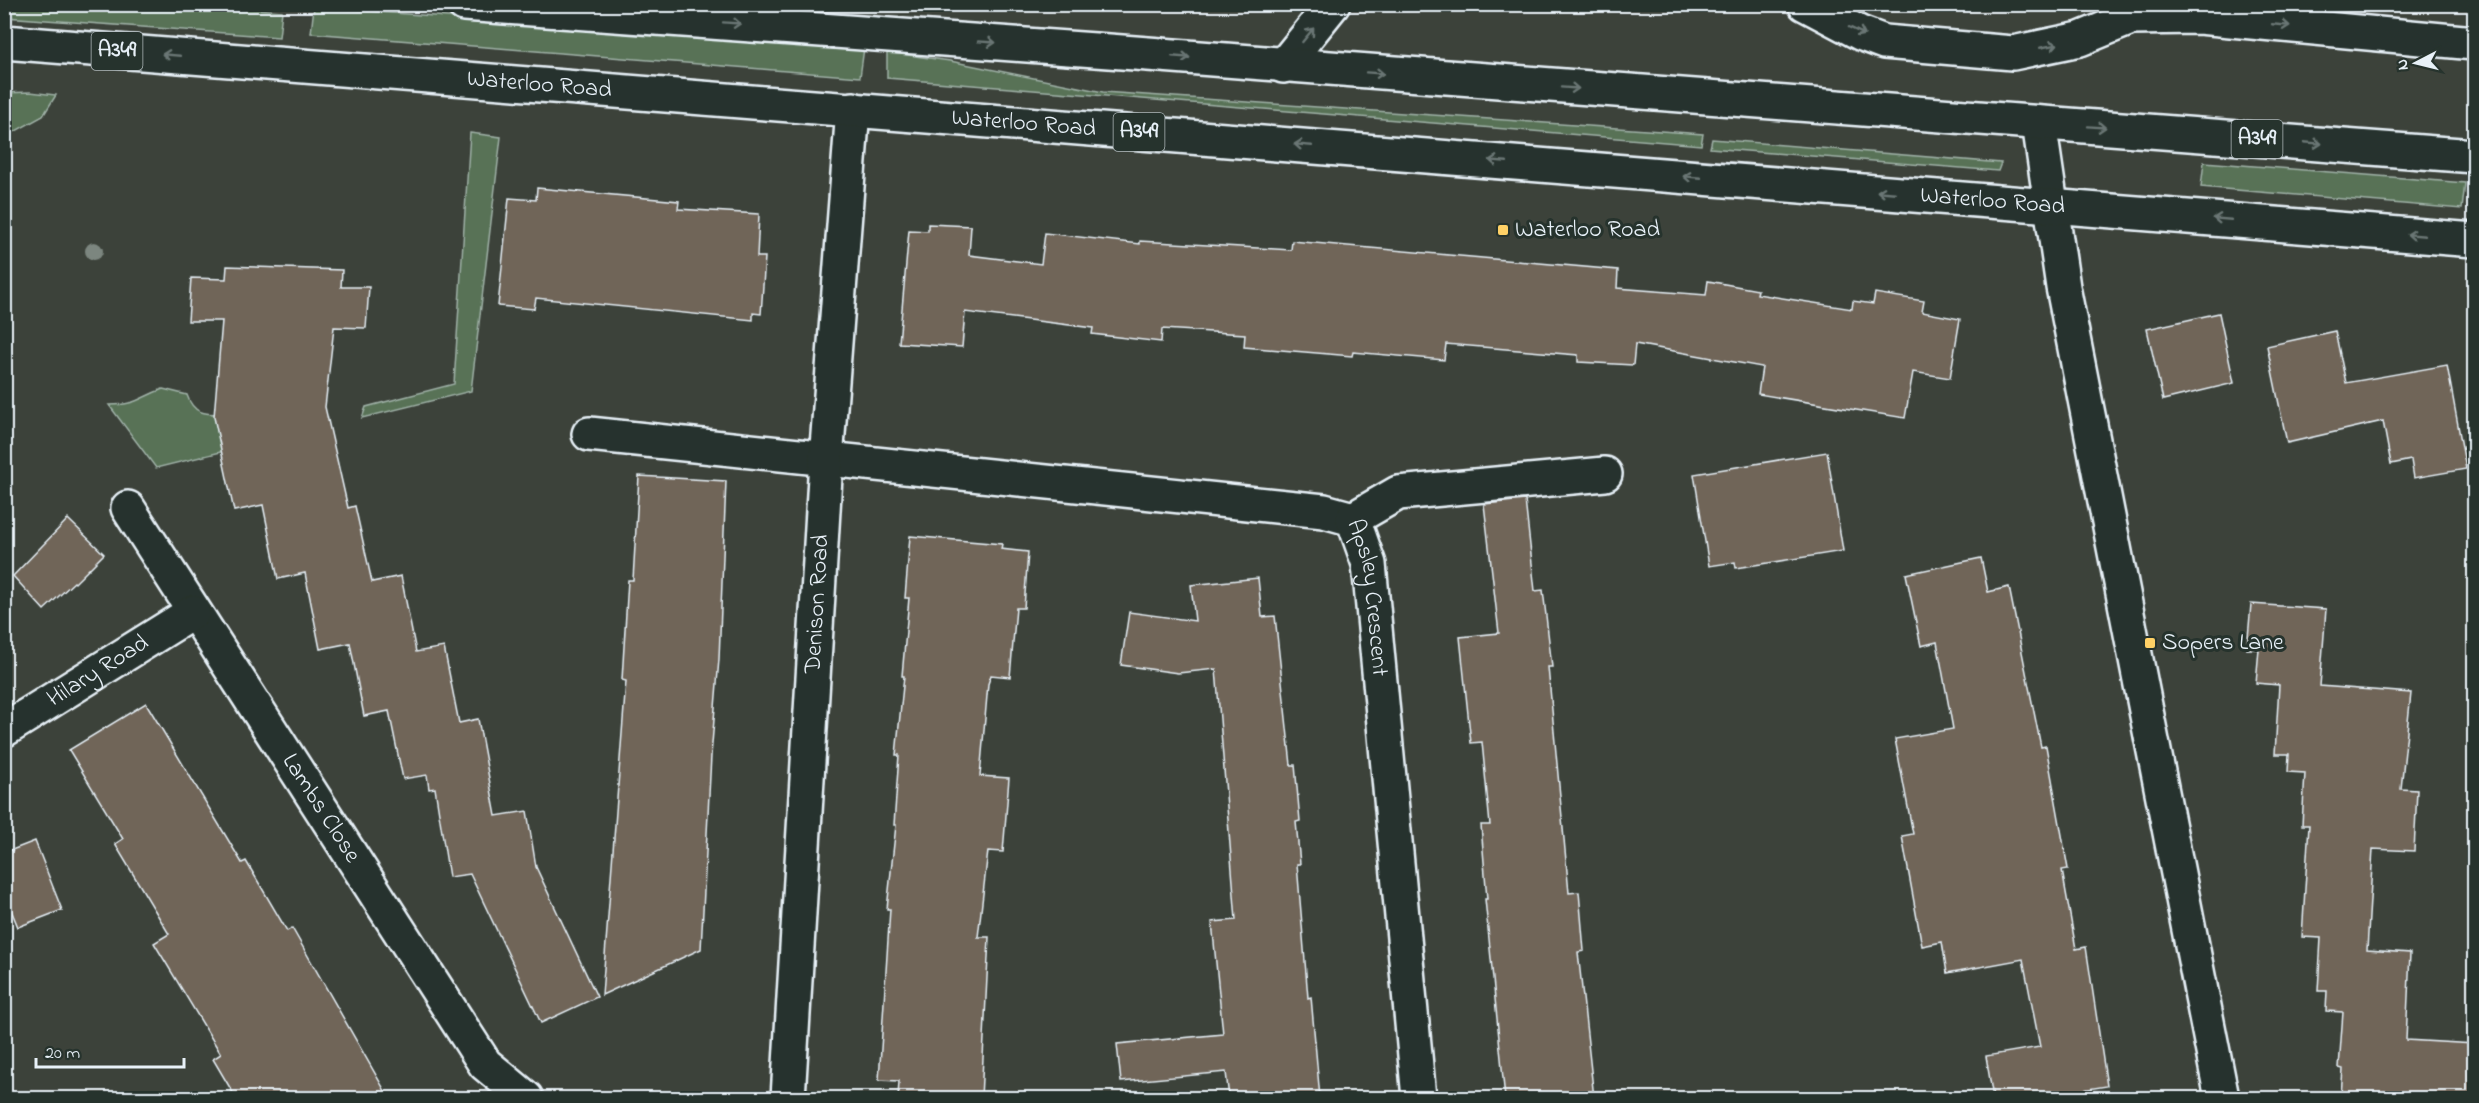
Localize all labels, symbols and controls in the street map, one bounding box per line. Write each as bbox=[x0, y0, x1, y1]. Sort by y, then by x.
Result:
one-way arrow bbox=[722, 18, 741, 29]
one-way arrow bbox=[2270, 20, 2290, 31]
one-way arrow bbox=[1848, 25, 1866, 37]
one-way arrow bbox=[1301, 28, 1315, 43]
road number: A349 bbox=[92, 32, 142, 70]
north arrow bbox=[2386, 33, 2446, 93]
one-way arrow bbox=[976, 36, 996, 47]
one-way arrow bbox=[2039, 40, 2058, 51]
one-way arrow bbox=[161, 50, 181, 61]
one-way arrow bbox=[1171, 52, 1191, 63]
text: N bbox=[2391, 58, 2416, 71]
street label: Waterloo Road bbox=[466, 62, 614, 108]
one-way arrow bbox=[1365, 68, 1385, 79]
one-way arrow bbox=[1559, 82, 1579, 93]
street label: Waterloo Road bbox=[950, 101, 1098, 147]
road number: A349 bbox=[1114, 113, 1164, 151]
road number: A349 bbox=[2232, 120, 2282, 158]
one-way arrow bbox=[2087, 122, 2107, 133]
one-way arrow bbox=[2302, 138, 2322, 149]
one-way arrow bbox=[1294, 139, 1314, 150]
one-way arrow bbox=[1488, 155, 1508, 166]
one-way arrow bbox=[1682, 171, 1702, 182]
street label: Waterloo Road bbox=[1919, 178, 2067, 225]
one-way arrow bbox=[1877, 186, 1897, 197]
place label: Waterloo Road bbox=[1515, 213, 1661, 248]
one-way arrow bbox=[2212, 213, 2232, 224]
marker: Waterloo Road bbox=[1496, 223, 1510, 237]
one-way arrow bbox=[2407, 229, 2427, 240]
street label: Apsley Crescent bbox=[1337, 514, 1397, 678]
street label: Denison Road bbox=[796, 533, 839, 675]
street label: Hilary Road bbox=[40, 626, 156, 716]
place label: Sopers Lane bbox=[2162, 626, 2284, 661]
marker: Sopers Lane bbox=[2143, 636, 2157, 650]
street label: Lambs Close bbox=[273, 747, 369, 870]
scale bar bbox=[36, 1031, 184, 1069]
text: 20 m bbox=[45, 1041, 80, 1067]

